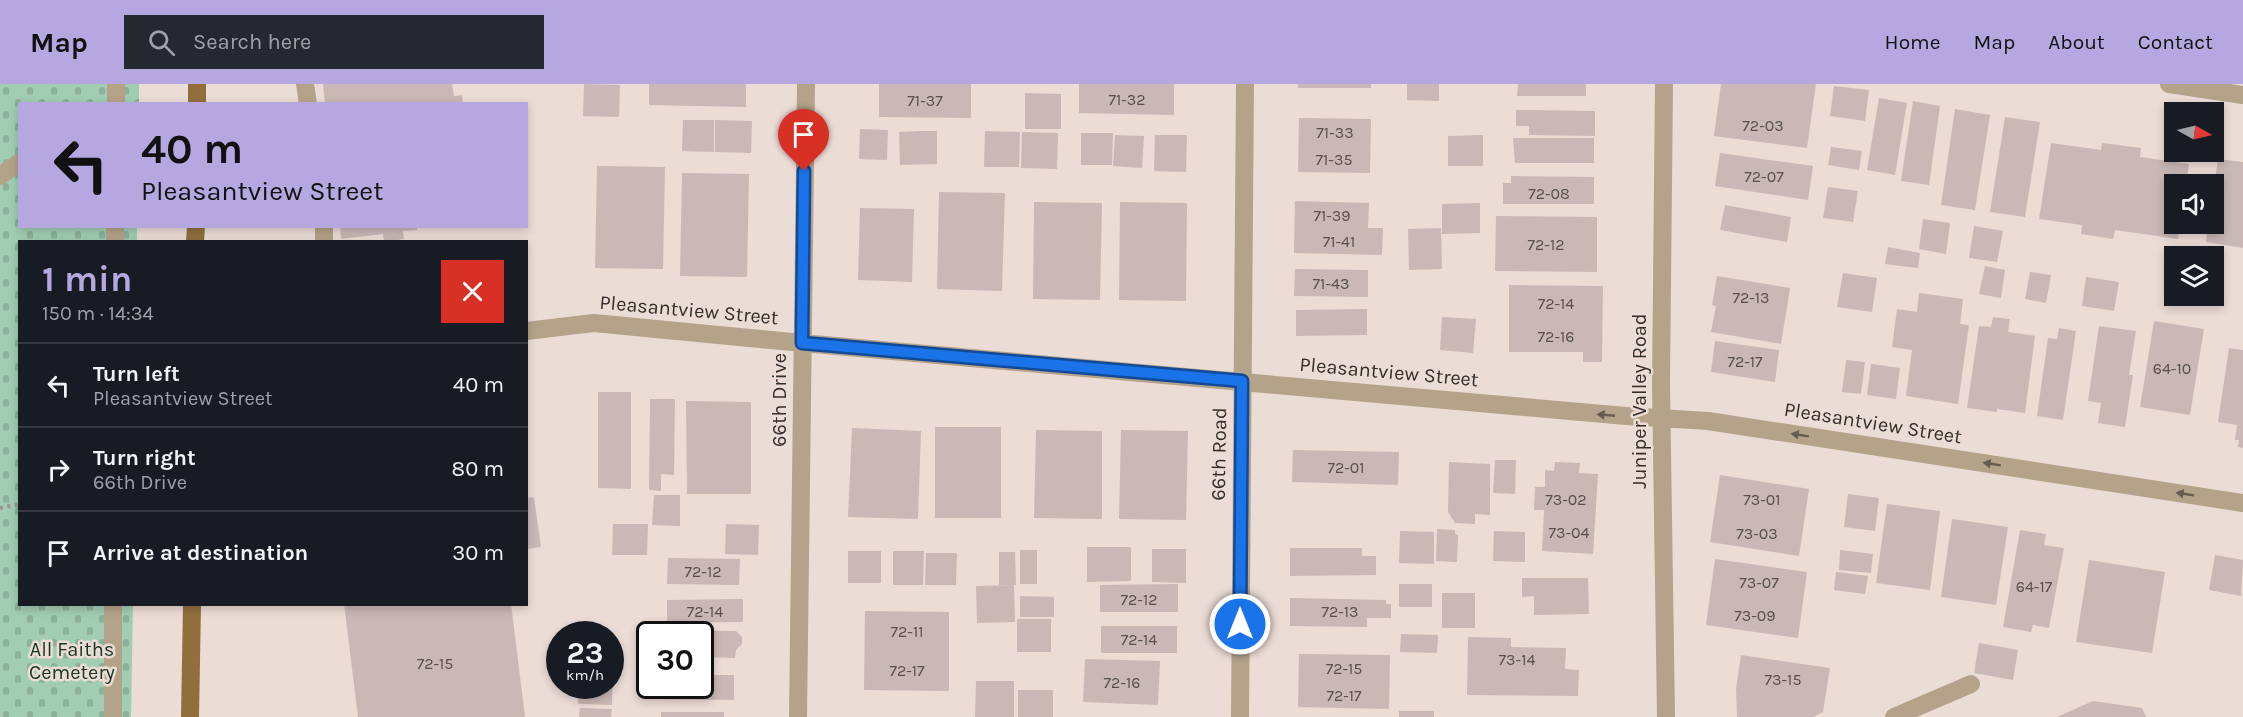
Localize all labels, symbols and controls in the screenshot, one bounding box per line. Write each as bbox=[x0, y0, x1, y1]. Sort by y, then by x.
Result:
search box bbox=[124, 15, 544, 69]
text: Map bbox=[30, 26, 88, 59]
icon: search bbox=[145, 26, 178, 59]
text: Search here bbox=[193, 29, 311, 55]
text: Home bbox=[1885, 30, 1941, 54]
text: Map bbox=[1974, 30, 2015, 54]
text: About bbox=[2048, 30, 2105, 54]
text: Contact bbox=[2138, 30, 2213, 54]
house number: 71-32 bbox=[1108, 90, 1146, 109]
house number: 71-37 bbox=[907, 91, 943, 110]
north arrow bbox=[2164, 102, 2224, 162]
map controls bbox=[2164, 102, 2224, 306]
pin bbox=[778, 109, 829, 171]
house number: 72-03 bbox=[1742, 116, 1784, 135]
icon: arrive bbox=[787, 118, 820, 151]
house number: 71-33 bbox=[1316, 123, 1354, 142]
text: 40 m bbox=[141, 124, 243, 174]
icon: left bbox=[42, 126, 120, 204]
house number: 71-35 bbox=[1316, 150, 1352, 169]
house number: 72-07 bbox=[1744, 167, 1784, 186]
button: sound bbox=[2164, 174, 2224, 234]
text: Pleasantview Street bbox=[141, 175, 383, 207]
house number: 72-08 bbox=[1528, 184, 1570, 203]
house number: 71-39 bbox=[1313, 206, 1351, 225]
house number: 71-41 bbox=[1323, 232, 1355, 251]
house number: 72-12 bbox=[1528, 235, 1564, 254]
button: layers bbox=[2164, 246, 2224, 306]
text: 1 min bbox=[42, 258, 132, 300]
button: close bbox=[441, 260, 504, 323]
house number: 71-43 bbox=[1313, 274, 1349, 293]
house number: 72-13 bbox=[1732, 288, 1770, 307]
street label: Pleasantview Street bbox=[599, 291, 780, 329]
house number: 72-14 bbox=[1538, 294, 1574, 313]
text: 150 m · 14:34 bbox=[42, 302, 154, 325]
street label: Juniper Valley Road bbox=[1628, 313, 1651, 489]
house number: 72-16 bbox=[1538, 327, 1574, 346]
house number: 72-17 bbox=[1727, 352, 1763, 371]
street label: 66th Drive bbox=[768, 353, 791, 447]
street label: Pleasantview Street bbox=[1299, 353, 1480, 391]
house number: 64-10 bbox=[2153, 359, 2191, 378]
text: Turn left bbox=[93, 361, 180, 387]
icon: left bbox=[42, 369, 75, 402]
text: 40 m bbox=[453, 372, 504, 398]
text: Pleasantview Street bbox=[93, 387, 272, 410]
street label: Pleasantview Street bbox=[1783, 398, 1964, 448]
street label: 66th Road bbox=[1207, 407, 1231, 501]
one-way arrow bbox=[1596, 410, 1615, 419]
one-way arrow bbox=[1790, 430, 1809, 439]
text: Turn right bbox=[93, 445, 196, 471]
icon: right bbox=[42, 453, 75, 486]
text: 80 m bbox=[452, 456, 504, 482]
house number: 72-01 bbox=[1327, 458, 1365, 477]
one-way arrow bbox=[1983, 460, 2002, 469]
text: 66th Drive bbox=[93, 471, 187, 494]
one-way arrow bbox=[2176, 489, 2195, 498]
house number: 73-02 bbox=[1545, 490, 1587, 509]
house number: 73-01 bbox=[1743, 490, 1781, 509]
house number: 73-04 bbox=[1549, 523, 1590, 542]
house number: 73-03 bbox=[1736, 524, 1778, 543]
icon: arrive bbox=[42, 537, 75, 570]
text: Arrive at destination bbox=[93, 540, 308, 566]
text: 30 m bbox=[452, 540, 504, 566]
house number: 72-12 bbox=[685, 562, 721, 581]
house number: 73-07 bbox=[1739, 573, 1779, 592]
house number: 64-17 bbox=[2016, 577, 2053, 596]
house number: 72-12 bbox=[1121, 590, 1157, 609]
position arrow bbox=[1208, 592, 1272, 656]
house number: 72-14 bbox=[687, 602, 723, 621]
house number: 72-13 bbox=[1321, 602, 1359, 621]
house number: 73-09 bbox=[1734, 606, 1776, 625]
speed limit sign: 30 bbox=[636, 621, 714, 699]
house number: 72-11 bbox=[891, 622, 923, 641]
house number: 72-14 bbox=[1121, 630, 1157, 649]
text: 23 bbox=[567, 635, 603, 671]
park label: All Faiths Cemetery bbox=[29, 638, 115, 684]
house number: 73-14 bbox=[1499, 650, 1535, 669]
house number: 72-15 bbox=[417, 654, 453, 673]
house number: 72-15 bbox=[1326, 659, 1362, 678]
house number: 72-17 bbox=[889, 661, 925, 680]
text: km/h bbox=[566, 666, 604, 684]
house number: 73-15 bbox=[1765, 670, 1801, 689]
house number: 72-16 bbox=[1104, 673, 1140, 692]
house number: 72-17 bbox=[1326, 686, 1362, 705]

